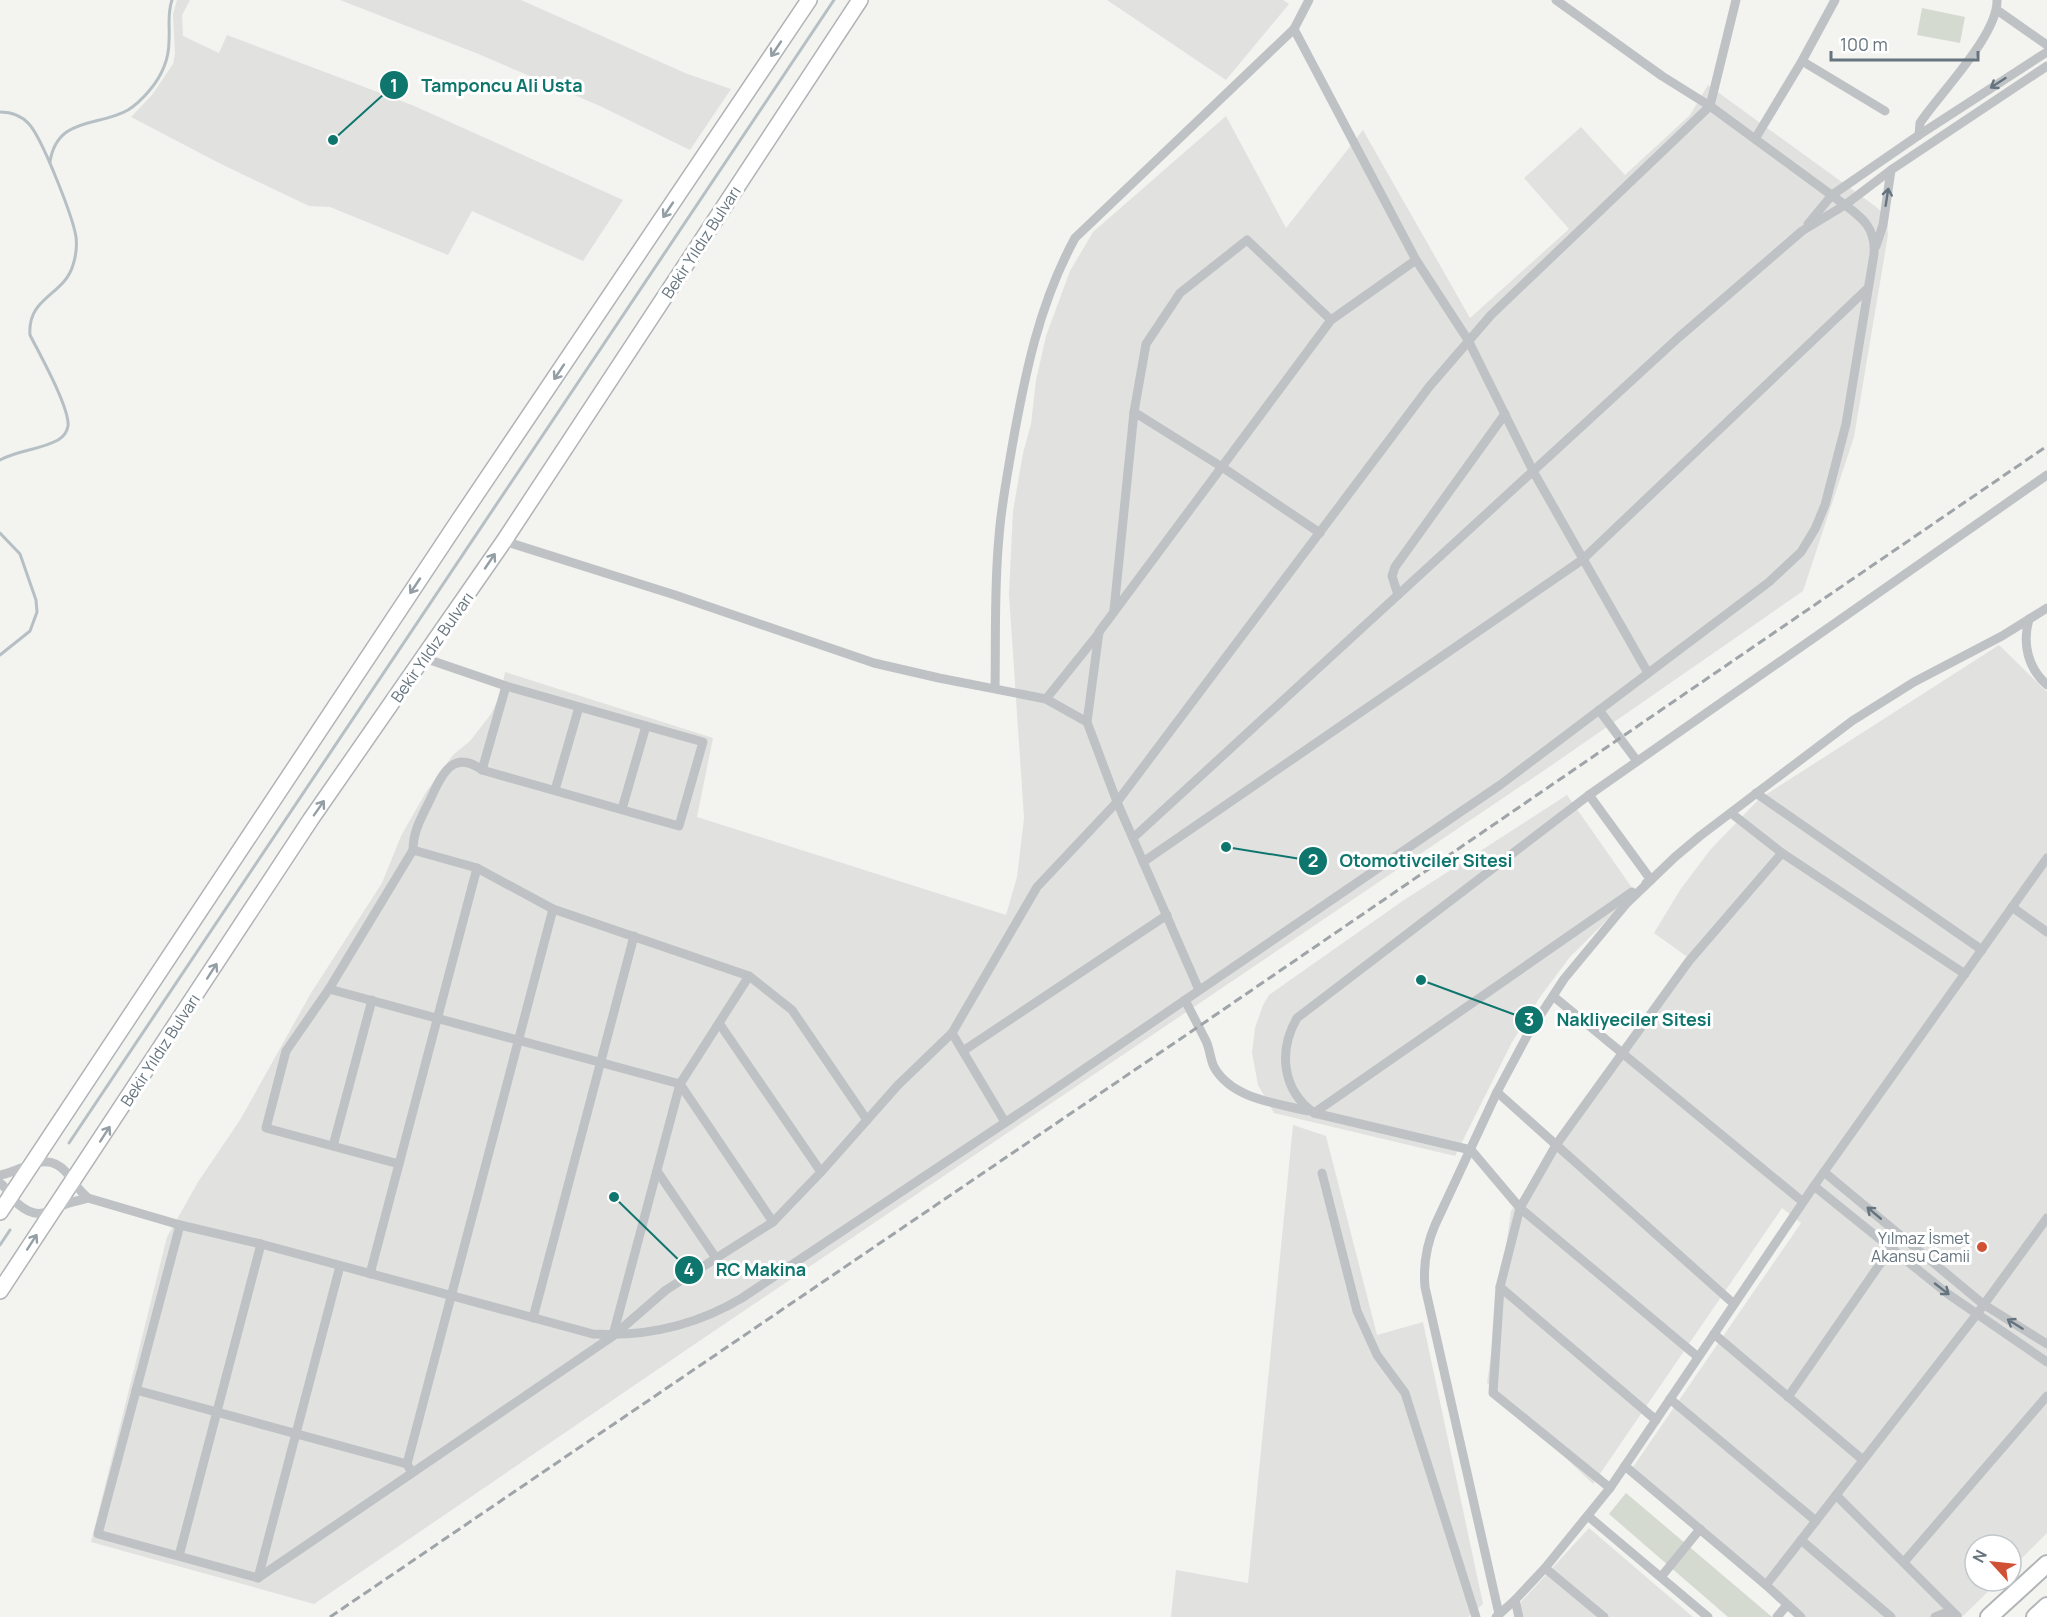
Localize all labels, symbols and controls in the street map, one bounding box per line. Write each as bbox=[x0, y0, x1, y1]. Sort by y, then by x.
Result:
scale bar bbox=[1831, 24, 1978, 62]
text: 100 m bbox=[1840, 32, 1888, 56]
one-way arrow bbox=[770, 40, 783, 57]
callout: Tamponcu Ali Usta bbox=[379, 67, 594, 103]
text: 1 bbox=[390, 73, 398, 97]
text: Tamponcu Ali Usta bbox=[421, 73, 583, 97]
one-way arrow bbox=[1990, 78, 2007, 90]
street label: Bekir Yıldız Bulvarı bbox=[656, 181, 746, 303]
one-way arrow bbox=[1882, 187, 1893, 207]
one-way arrow bbox=[661, 202, 674, 219]
one-way arrow bbox=[552, 363, 564, 380]
one-way arrow bbox=[484, 554, 496, 570]
one-way arrow bbox=[409, 578, 421, 594]
street label: Bekir Yıldız Bulvarı bbox=[386, 587, 478, 707]
one-way arrow bbox=[313, 800, 325, 816]
callout: Otomotivciler Sitesi bbox=[1298, 843, 1525, 879]
text: 2 bbox=[1308, 848, 1318, 872]
text: Otomotivciler Sitesi bbox=[1339, 848, 1513, 872]
one-way arrow bbox=[205, 962, 218, 979]
street label: Bekir Yıldız Bulvarı bbox=[115, 989, 205, 1111]
callout: Nakliyeciler Sitesi bbox=[1514, 1002, 1723, 1038]
text: 3 bbox=[1524, 1007, 1534, 1031]
text: Nakliyeciler Sitesi bbox=[1556, 1007, 1712, 1031]
one-way arrow bbox=[99, 1126, 111, 1143]
one-way arrow bbox=[1866, 1207, 1882, 1220]
place label: Yılmaz İsmet Akansu Camii bbox=[1871, 1227, 1970, 1267]
one-way arrow bbox=[27, 1234, 39, 1251]
marker: Yılmaz İsmet Akansu Camii bbox=[1975, 1240, 1989, 1254]
callout: RC Makina bbox=[674, 1252, 818, 1288]
text: 4 bbox=[684, 1257, 695, 1281]
text: RC Makina bbox=[716, 1257, 806, 1281]
one-way arrow bbox=[1933, 1282, 1949, 1295]
one-way arrow bbox=[2007, 1318, 2024, 1330]
north arrow bbox=[1963, 1533, 2023, 1593]
text: N bbox=[1967, 1546, 1992, 1566]

